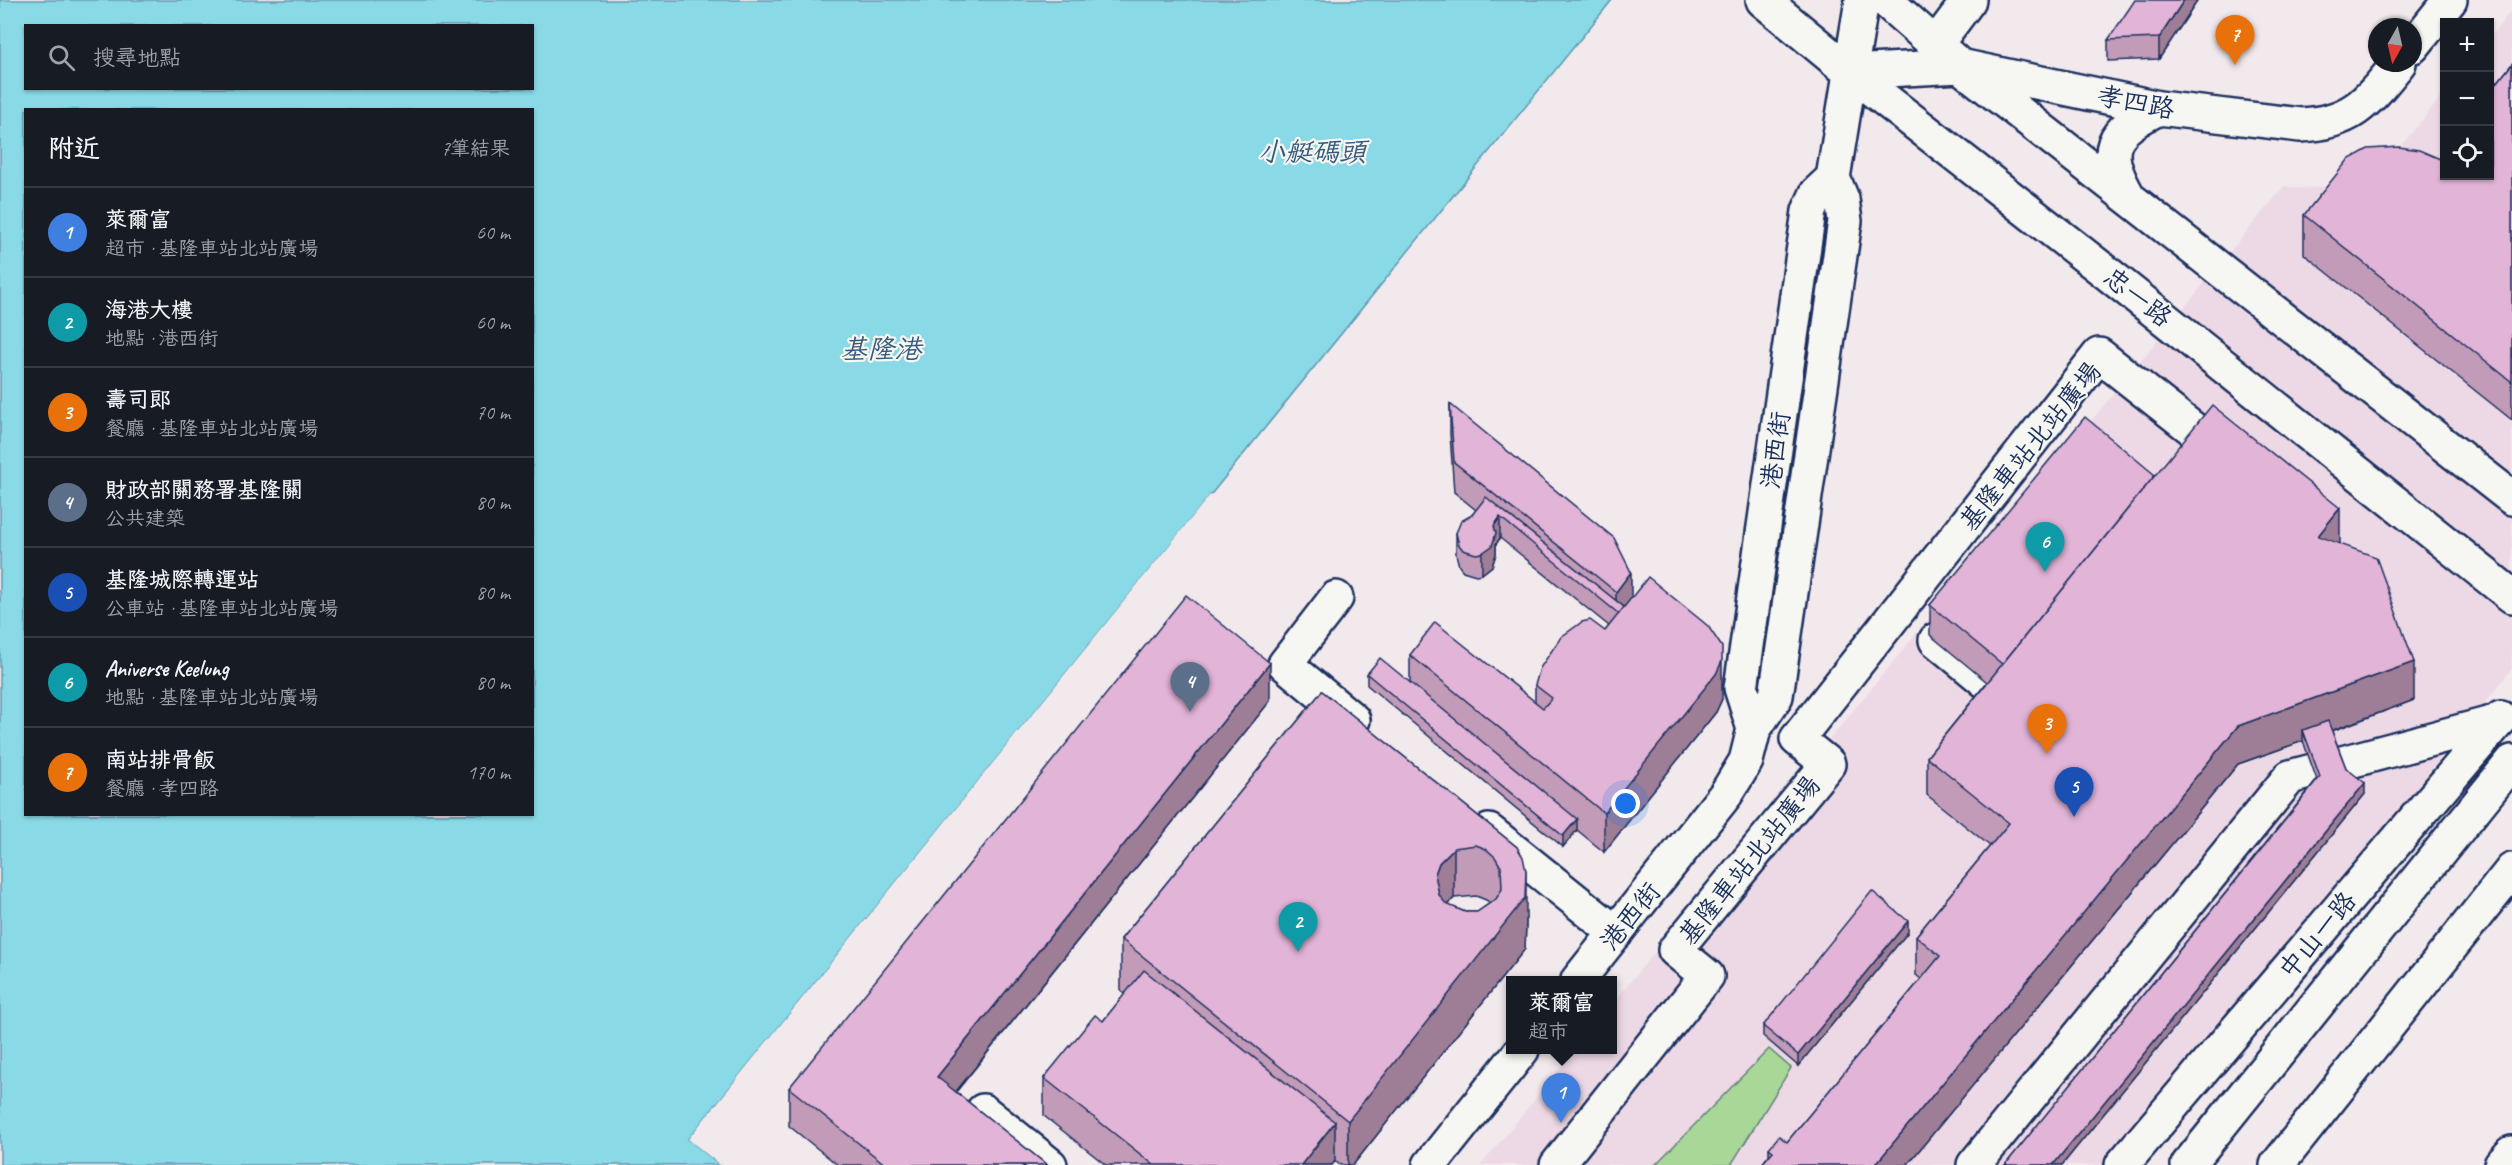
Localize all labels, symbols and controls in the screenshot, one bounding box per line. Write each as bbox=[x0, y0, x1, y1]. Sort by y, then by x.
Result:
pin: 7 bbox=[2216, 16, 2254, 65]
north arrow bbox=[2368, 18, 2422, 72]
map controls bbox=[2440, 18, 2494, 180]
button: + bbox=[2440, 18, 2494, 72]
search box bbox=[24, 24, 534, 90]
icon: search bbox=[45, 41, 78, 74]
text: 搜尋地點 bbox=[93, 44, 181, 72]
button: − bbox=[2440, 72, 2494, 126]
street label: 孝四路 bbox=[2094, 79, 2177, 126]
button: locate bbox=[2440, 126, 2494, 180]
text: 附近 bbox=[48, 132, 100, 165]
water label: 小艇碼頭 bbox=[1258, 135, 1370, 169]
text: 7筆結果 bbox=[441, 136, 510, 161]
text: 萊爾富 bbox=[105, 206, 171, 234]
text: 1 bbox=[63, 220, 72, 245]
text: 60 m bbox=[476, 220, 510, 245]
text: 超市 · 基隆車站北站廣場 bbox=[105, 236, 318, 261]
street label: 忠一路 bbox=[2097, 260, 2179, 334]
text: 海港大樓 bbox=[105, 296, 193, 324]
text: 2 bbox=[63, 310, 72, 335]
text: 60 m bbox=[476, 310, 510, 335]
text: 地點 · 港西街 bbox=[105, 326, 218, 351]
water label: 基隆港 bbox=[841, 332, 924, 366]
street label: 基隆車站北站廣場 bbox=[1952, 355, 2109, 538]
text: 壽司郎 bbox=[105, 386, 171, 414]
text: 3 bbox=[63, 400, 72, 425]
text: 70 m bbox=[476, 400, 510, 425]
street label: 港西街 bbox=[1754, 409, 1797, 491]
text: 餐廳 · 基隆車站北站廣場 bbox=[105, 416, 318, 441]
text: 財政部關務署基隆關 bbox=[105, 476, 303, 504]
text: 4 bbox=[63, 490, 72, 515]
text: 80 m bbox=[476, 490, 510, 515]
text: 公共建築 bbox=[105, 506, 185, 531]
pin: 6 bbox=[2026, 522, 2064, 572]
text: 基隆城際轉運站 bbox=[105, 566, 259, 594]
text: 5 bbox=[63, 580, 72, 605]
text: 80 m bbox=[476, 580, 510, 605]
text: 公車站 · 基隆車站北站廣場 bbox=[105, 596, 338, 621]
text: Aniverse Keelung bbox=[105, 655, 229, 683]
pin: 4 bbox=[1170, 662, 1210, 712]
text: 6 bbox=[63, 670, 72, 695]
text: 80 m bbox=[476, 670, 510, 695]
text: 地點 · 基隆車站北站廣場 bbox=[105, 685, 318, 710]
pin: 3 bbox=[2028, 704, 2066, 754]
text: 南站排骨飯 bbox=[105, 746, 215, 774]
text: 7 bbox=[63, 760, 72, 785]
text: 170 m bbox=[467, 760, 510, 785]
pin: 5 bbox=[2054, 768, 2094, 817]
street label: 基隆車站北站廣場 bbox=[1671, 769, 1828, 952]
text: 餐廳 · 孝四路 bbox=[105, 776, 218, 801]
your location bbox=[1611, 789, 1640, 818]
street label: 港西街 bbox=[1593, 876, 1668, 957]
street label: 中山一路 bbox=[2271, 885, 2363, 986]
pin: 2 bbox=[1278, 902, 1318, 952]
popup bbox=[1506, 976, 1617, 1054]
text: 萊爾富 bbox=[1528, 989, 1595, 1017]
text: 超市 bbox=[1528, 1019, 1568, 1044]
pin: 1 bbox=[1542, 1074, 1580, 1123]

